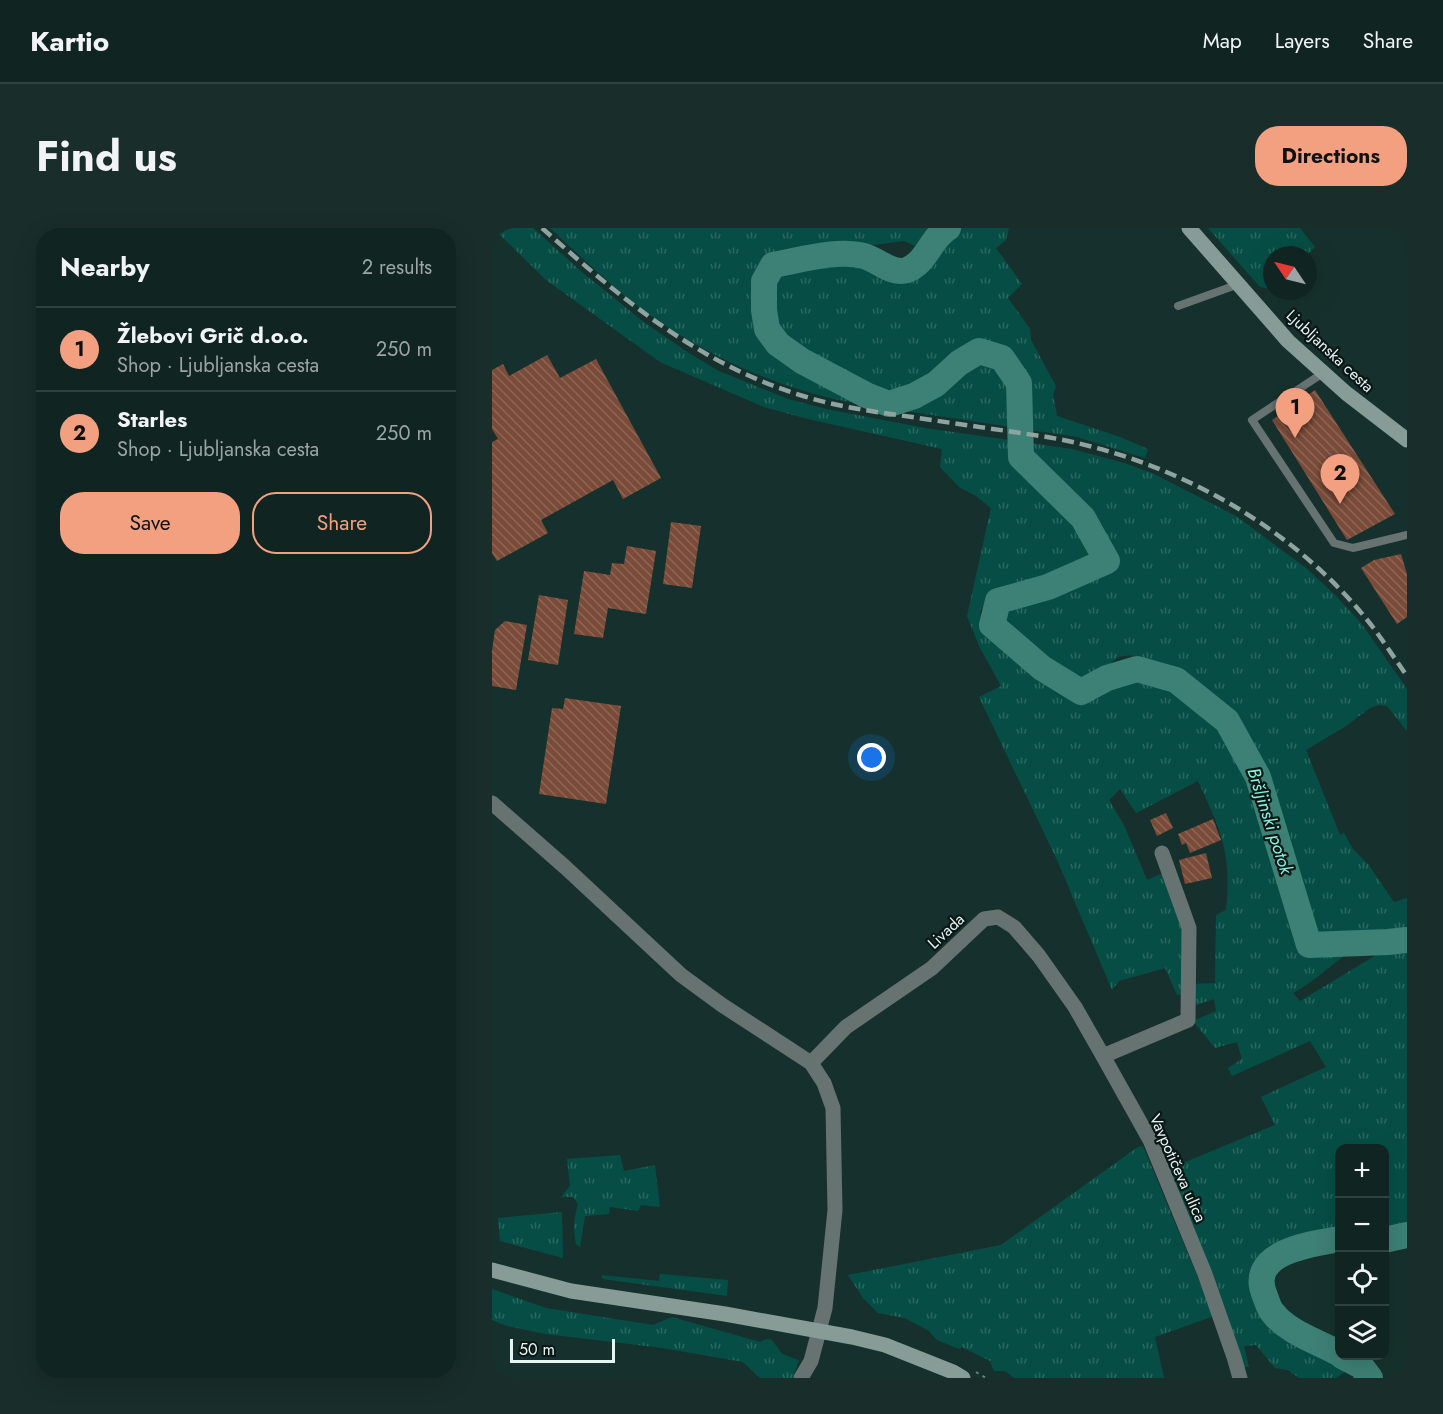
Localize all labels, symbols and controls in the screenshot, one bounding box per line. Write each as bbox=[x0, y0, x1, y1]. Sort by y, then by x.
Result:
text: Kartio bbox=[30, 21, 109, 62]
text: Map bbox=[1203, 26, 1242, 56]
text: Layers bbox=[1275, 26, 1330, 56]
text: Share bbox=[1363, 26, 1413, 56]
text: Find us bbox=[36, 126, 177, 187]
button: Directions bbox=[1255, 126, 1407, 186]
north arrow bbox=[1263, 246, 1317, 300]
text: Nearby bbox=[60, 248, 149, 286]
text: 2 results bbox=[362, 253, 432, 282]
street label: Ljubljanska cesta bbox=[1281, 304, 1379, 398]
text: Žlebovi Grič d.o.o. bbox=[117, 319, 309, 351]
text: 1 bbox=[74, 335, 85, 364]
text: 250 m bbox=[376, 335, 432, 364]
text: Shop · Ljubljanska cesta bbox=[117, 351, 319, 380]
pin: 1 bbox=[1276, 388, 1314, 438]
text: Starles bbox=[117, 403, 187, 435]
text: 2 bbox=[73, 419, 86, 448]
text: 250 m bbox=[376, 419, 432, 448]
text: Shop · Ljubljanska cesta bbox=[117, 435, 319, 464]
pin: 2 bbox=[1320, 454, 1360, 504]
button: Save bbox=[60, 492, 240, 554]
button: Share bbox=[252, 492, 432, 554]
your location bbox=[857, 743, 886, 772]
water label: Bršljinski potok bbox=[1241, 764, 1300, 879]
street label: Livada bbox=[922, 908, 970, 954]
street label: Vavpotičeva ulica bbox=[1144, 1110, 1212, 1226]
map controls bbox=[1335, 1144, 1389, 1360]
button: + bbox=[1335, 1144, 1389, 1198]
button: − bbox=[1335, 1198, 1389, 1252]
button: locate bbox=[1335, 1252, 1389, 1306]
button: layers bbox=[1335, 1306, 1389, 1360]
scale bar bbox=[510, 1336, 615, 1364]
text: 50 m bbox=[519, 1338, 555, 1361]

